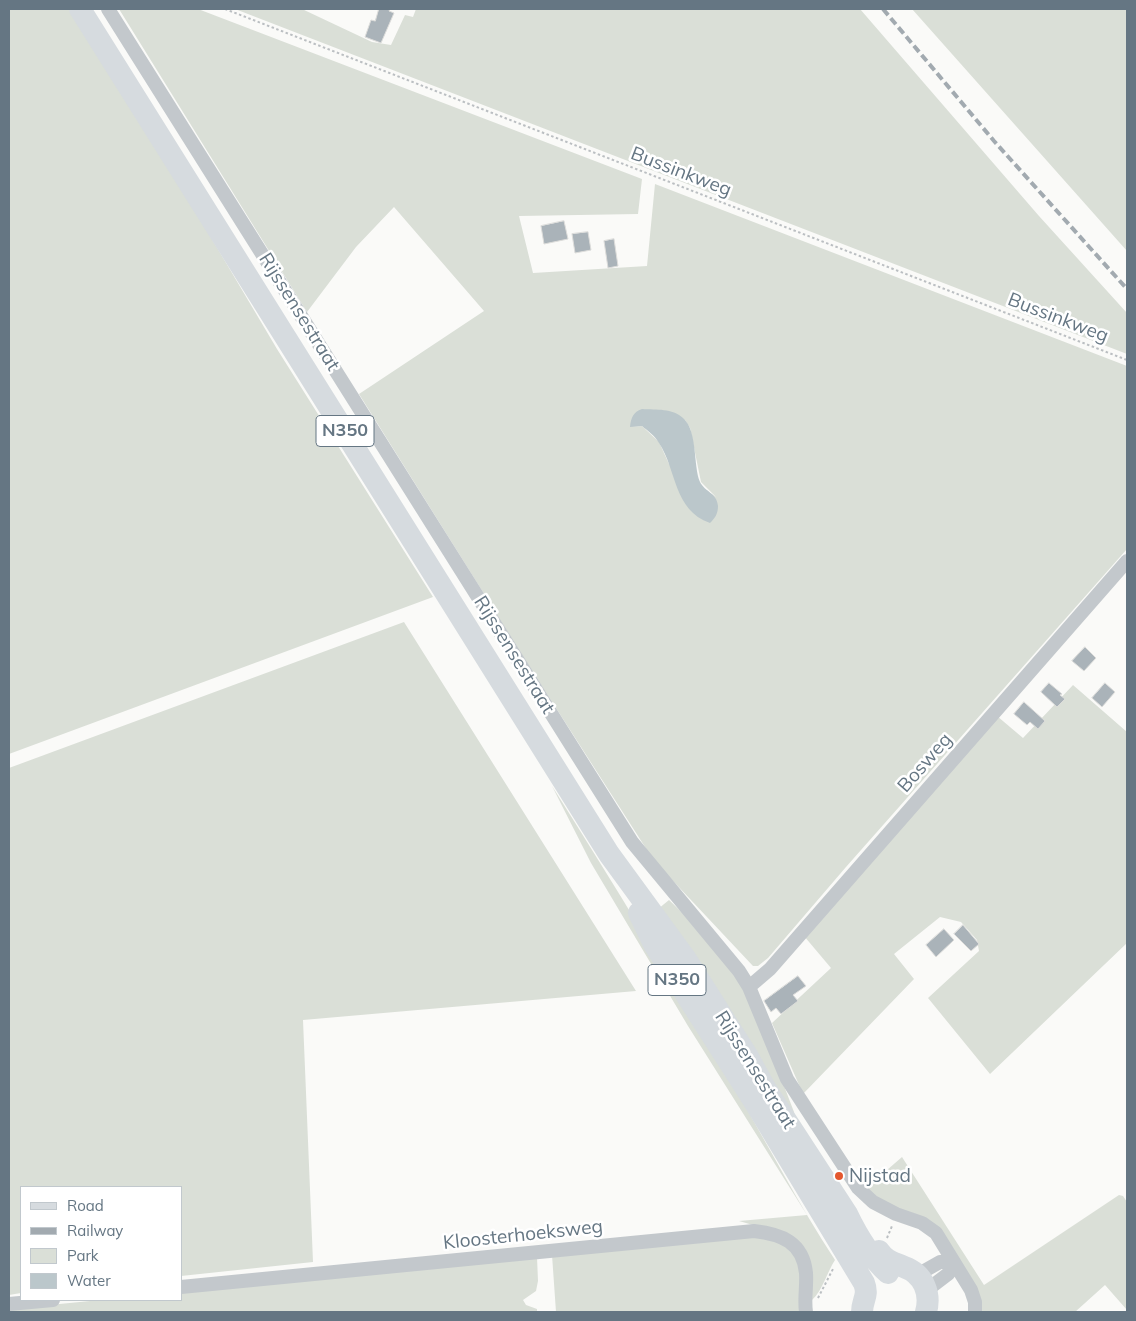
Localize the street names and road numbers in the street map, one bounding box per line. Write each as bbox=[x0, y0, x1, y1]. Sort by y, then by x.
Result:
street label: Bussinkweg bbox=[627, 142, 735, 202]
street label: Rijssensestraat bbox=[254, 249, 344, 375]
street label: Bussinkweg bbox=[1004, 288, 1112, 348]
road number: N350 bbox=[316, 416, 374, 446]
street label: Rijssensestraat bbox=[469, 592, 559, 718]
street label: Bosweg bbox=[893, 729, 957, 797]
road number: N350 bbox=[648, 964, 706, 996]
street label: Rijssensestraat bbox=[710, 1007, 800, 1133]
street label: Kloosterhoeksweg bbox=[442, 1215, 604, 1255]

